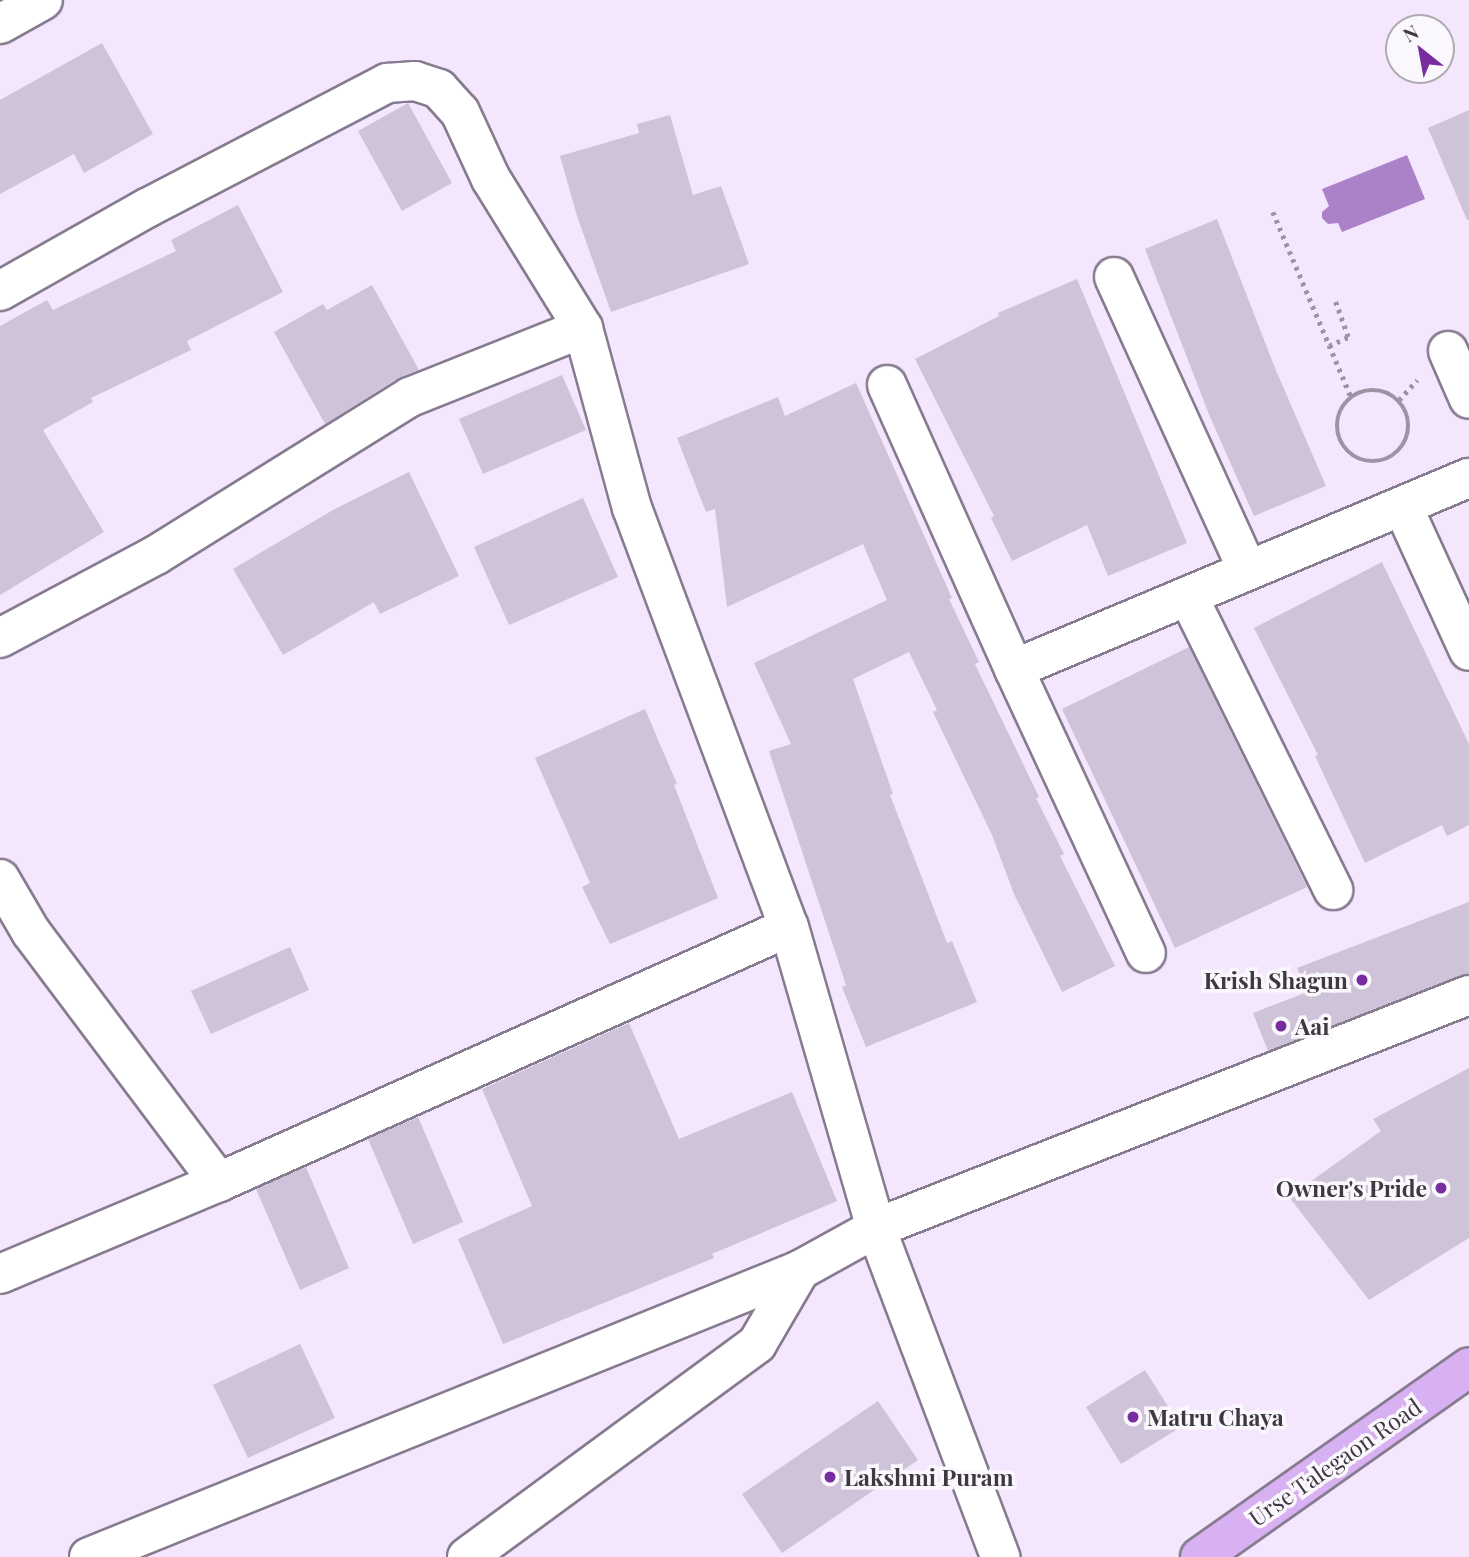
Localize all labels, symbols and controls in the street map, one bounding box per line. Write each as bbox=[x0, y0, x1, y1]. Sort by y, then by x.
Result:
north arrow bbox=[1385, 14, 1455, 84]
text: N bbox=[1398, 18, 1423, 47]
place label: Krish Shagun bbox=[1204, 966, 1348, 994]
marker: Krish Shagun bbox=[1354, 972, 1370, 988]
place label: Aai bbox=[1295, 1012, 1329, 1040]
marker: Aai bbox=[1273, 1018, 1289, 1034]
place label: Owner's Pride bbox=[1276, 1174, 1427, 1202]
marker: Owner's Pride bbox=[1433, 1180, 1449, 1196]
street label: Urse Talegaon Road bbox=[1243, 1392, 1427, 1532]
place label: Matru Chaya bbox=[1147, 1403, 1284, 1431]
marker: Matru Chaya bbox=[1125, 1409, 1141, 1425]
place label: Lakshmi Puram bbox=[844, 1463, 1014, 1491]
marker: Lakshmi Puram bbox=[822, 1469, 838, 1485]

